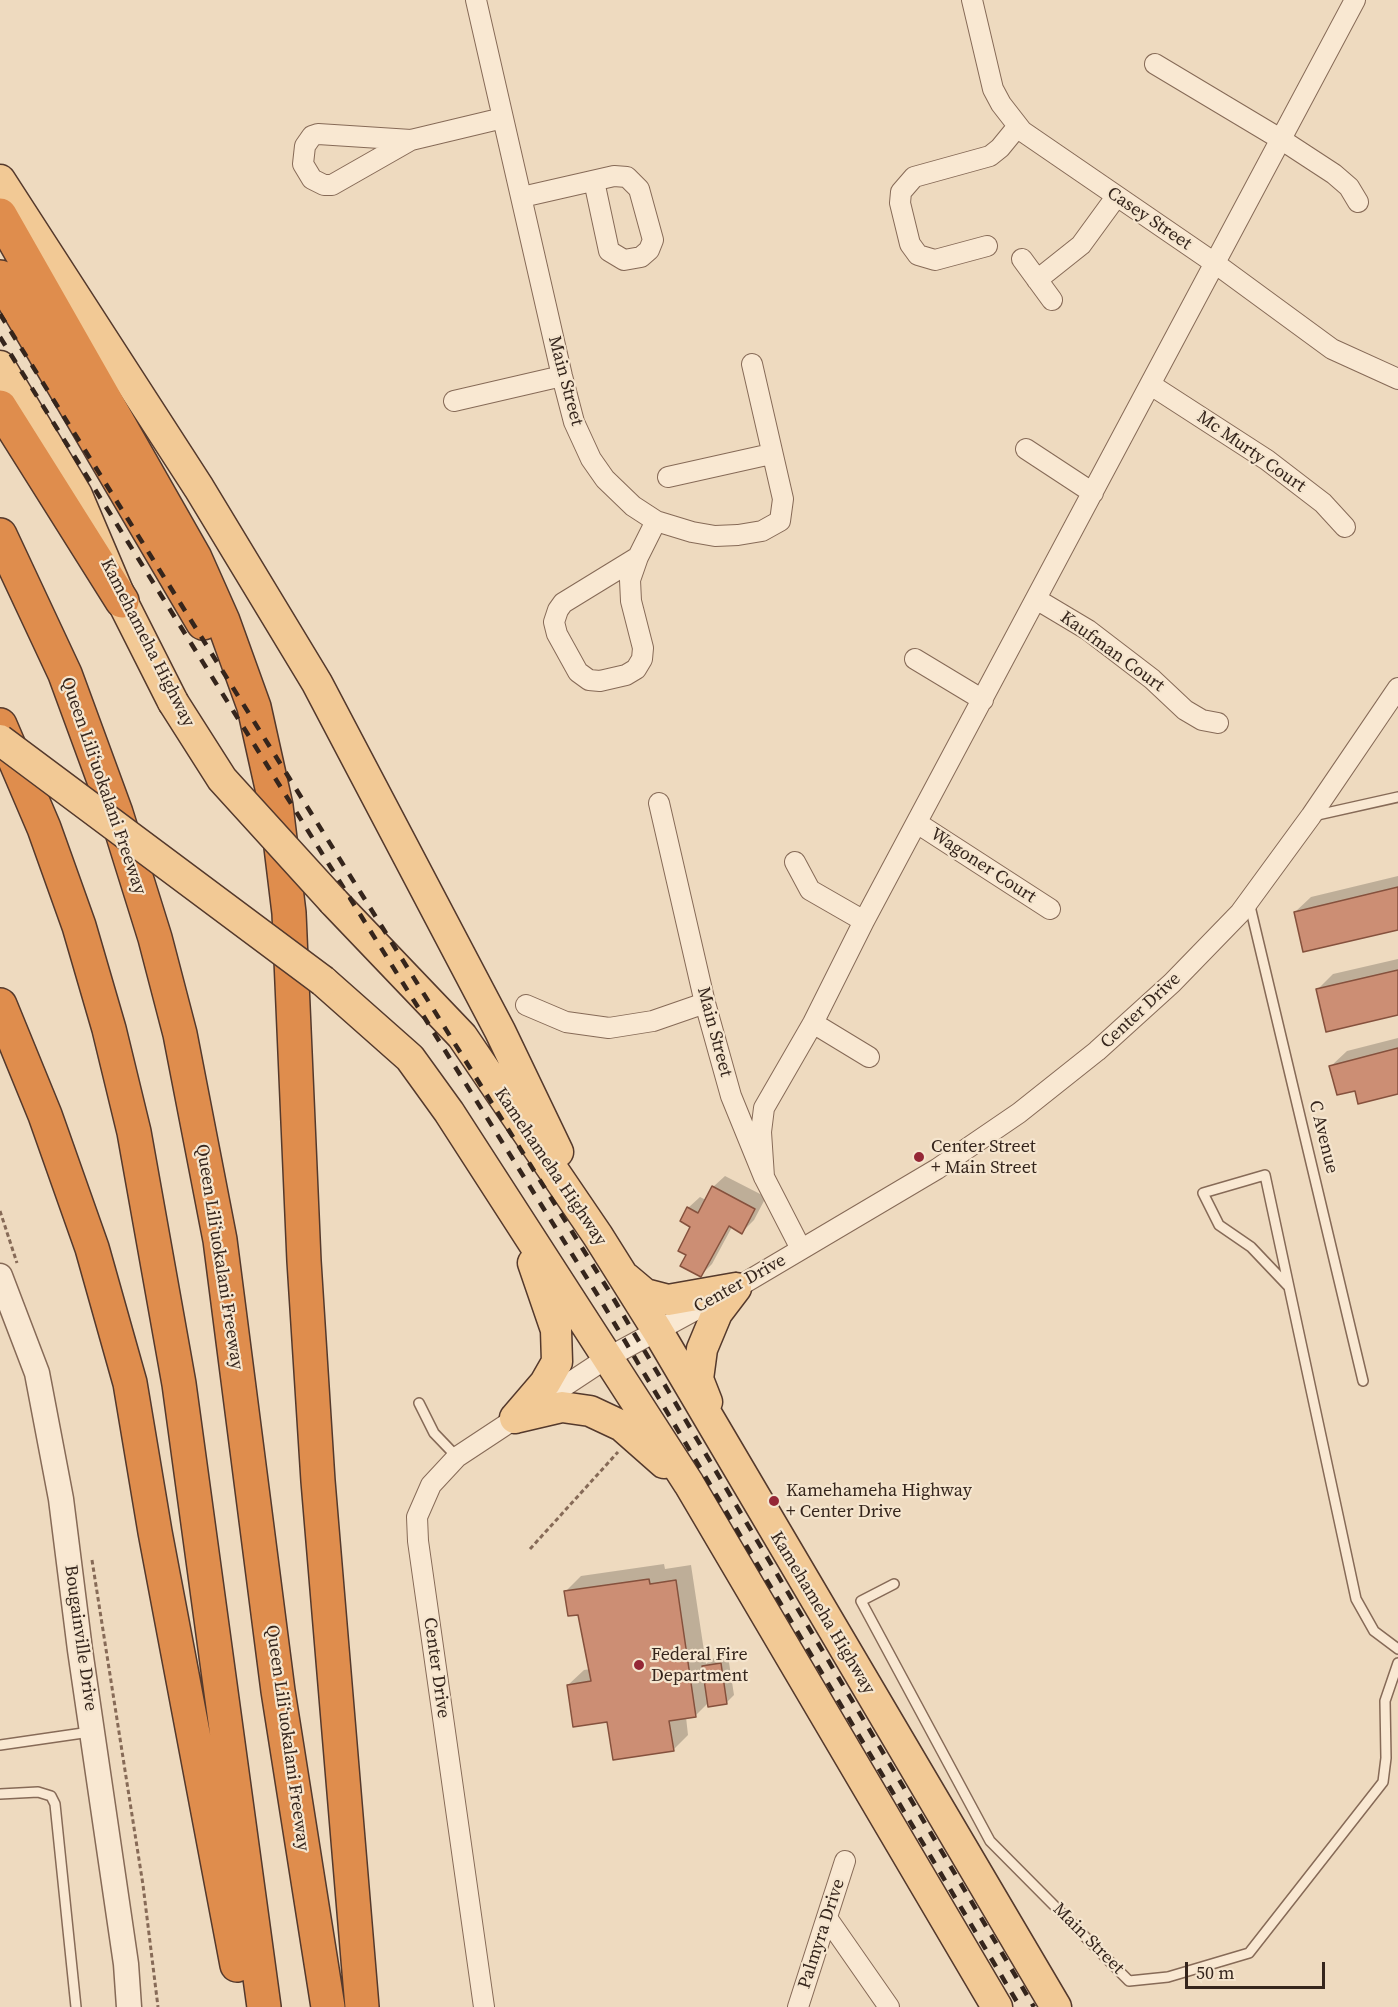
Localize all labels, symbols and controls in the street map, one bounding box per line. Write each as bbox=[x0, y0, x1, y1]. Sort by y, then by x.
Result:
street label: Casey Street bbox=[1103, 183, 1195, 255]
street label: Main Street bbox=[543, 334, 587, 428]
street label: Mc Murty Court bbox=[1192, 407, 1310, 497]
street label: Kamehameha Highway bbox=[95, 555, 199, 731]
street label: Kaufman Court bbox=[1056, 607, 1168, 697]
street label: Queen Liliʻuokalani Freeway bbox=[56, 675, 150, 897]
street label: Wagoner Court bbox=[926, 824, 1040, 908]
street label: Center Drive bbox=[1096, 968, 1186, 1054]
street label: Main Street bbox=[692, 985, 736, 1079]
street label: Kamehameha Highway bbox=[489, 1084, 611, 1250]
street label: C Avenue bbox=[1303, 1098, 1343, 1176]
place label: Center Street + Main Street bbox=[931, 1136, 1037, 1178]
street label: Queen Liliʻuokalani Freeway bbox=[190, 1143, 248, 1371]
marker: Center Street + Main Street bbox=[912, 1150, 926, 1164]
street label: Center Drive bbox=[690, 1250, 790, 1318]
place label: Kamehameha Highway + Center Drive bbox=[786, 1480, 972, 1522]
marker: Kamehameha Highway + Center Drive bbox=[767, 1494, 781, 1508]
street label: Kamehameha Highway bbox=[765, 1528, 879, 1698]
street label: Bougainville Drive bbox=[59, 1564, 101, 1712]
street label: Center Drive bbox=[418, 1616, 454, 1720]
street label: Queen Liliʻuokalani Freeway bbox=[260, 1624, 314, 1852]
place label: Federal Fire Department bbox=[651, 1644, 748, 1686]
marker: Federal Fire Department bbox=[632, 1658, 646, 1672]
street label: Palmyra Drive bbox=[794, 1876, 850, 1992]
street label: Main Street bbox=[1048, 1899, 1128, 1979]
scale bar bbox=[1188, 1950, 1328, 1988]
text: 50 m bbox=[1196, 1960, 1234, 1985]

